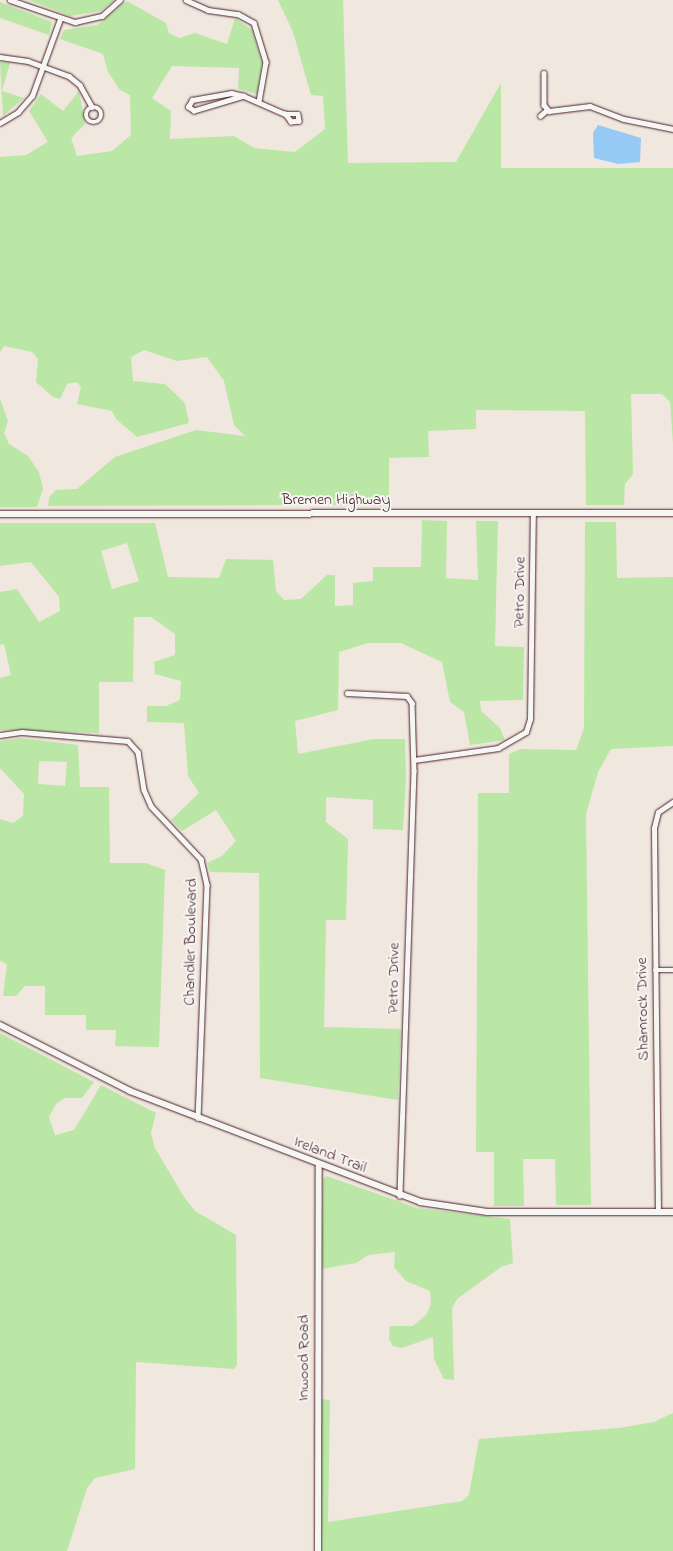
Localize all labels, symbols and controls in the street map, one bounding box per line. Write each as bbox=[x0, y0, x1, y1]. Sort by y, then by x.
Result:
street label: Bremen Highway bbox=[282, 490, 390, 510]
street label: Petro Drive bbox=[510, 556, 530, 628]
street label: Chandler Boulevard bbox=[180, 878, 202, 1006]
street label: Petro Drive bbox=[384, 942, 404, 1014]
street label: Shamrock Drive bbox=[632, 957, 654, 1061]
street label: Ireland Trail bbox=[291, 1132, 369, 1178]
street label: Inwood Road bbox=[294, 1315, 314, 1401]

